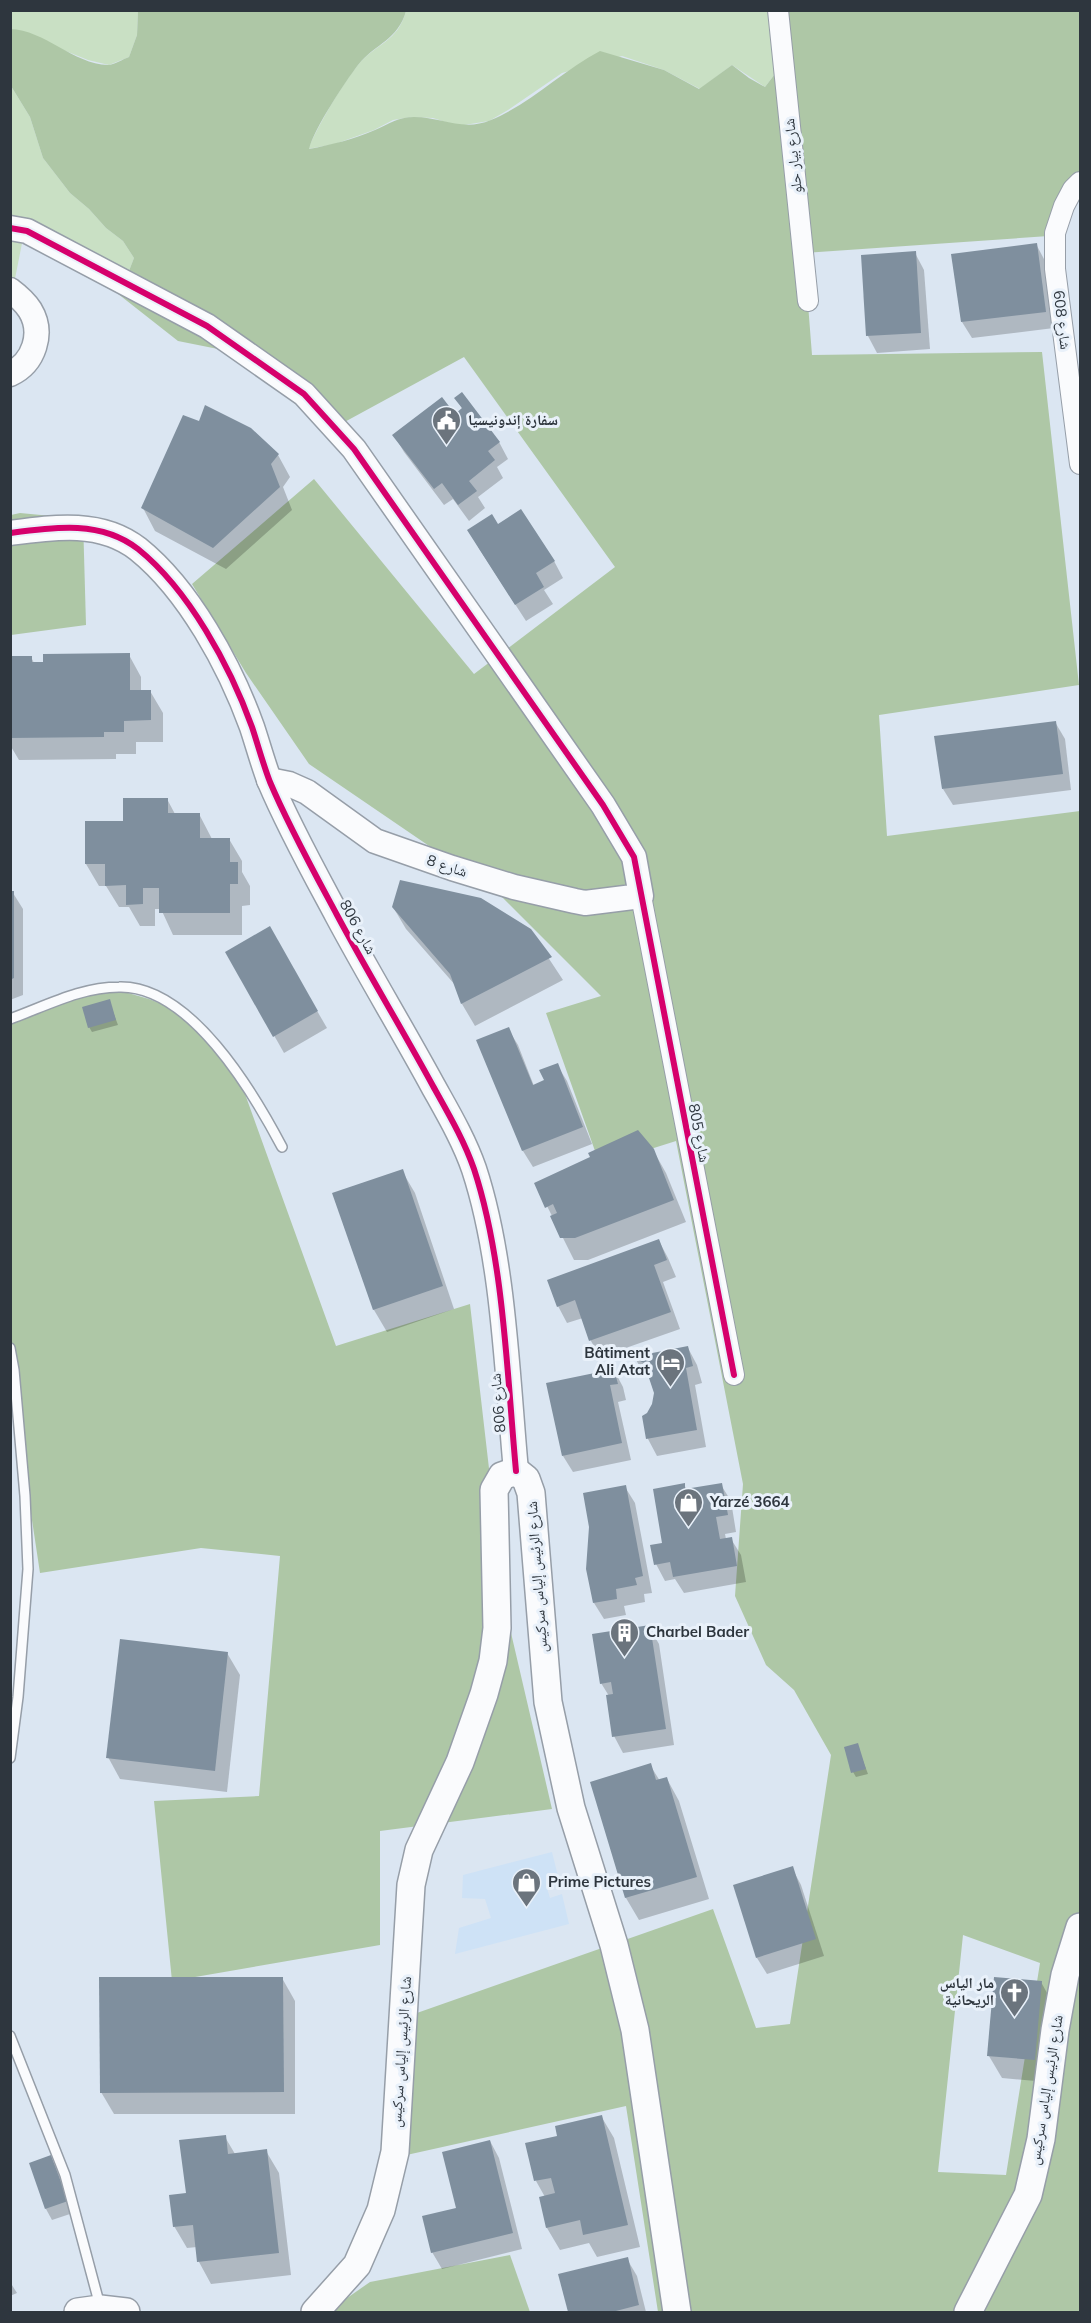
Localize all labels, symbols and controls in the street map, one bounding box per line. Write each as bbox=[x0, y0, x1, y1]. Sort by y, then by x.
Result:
street label: شارع بيار حلو bbox=[779, 117, 807, 195]
street label: شارع 608 bbox=[1048, 289, 1076, 351]
public building icon: سفارة إندونيسيا bbox=[431, 404, 463, 446]
place label: سفارة إندونيسيا bbox=[468, 410, 558, 429]
street label: شارع 8 bbox=[424, 850, 470, 882]
street label: شارع 806 bbox=[335, 896, 381, 958]
street label: شارع 805 bbox=[684, 1102, 715, 1164]
place label: Bâtiment Ali Atat bbox=[584, 1343, 650, 1379]
hotel icon: Bâtiment Ali Atat bbox=[655, 1346, 687, 1388]
street label: شارع 806 bbox=[485, 1372, 511, 1433]
shop icon: Yarzé 3664 bbox=[673, 1486, 705, 1528]
place label: Yarzé 3664 bbox=[709, 1492, 790, 1511]
street label: شارع الرئيس إلياس سركيس bbox=[522, 1500, 552, 1653]
building icon: Charbel Bader bbox=[609, 1616, 641, 1658]
place label: Charbel Bader bbox=[646, 1622, 749, 1641]
shop icon: Prime Pictures bbox=[511, 1866, 543, 1908]
place label: Prime Pictures bbox=[548, 1872, 651, 1891]
place label: مار الياس الريحانية bbox=[940, 1973, 994, 2009]
street label: شارع الرئيس إلياس سركيس bbox=[386, 1975, 416, 2128]
church icon: مار الياس الريحانية bbox=[999, 1976, 1031, 2018]
street label: شارع الرئيس إلياس سركيس bbox=[1024, 2013, 1068, 2167]

